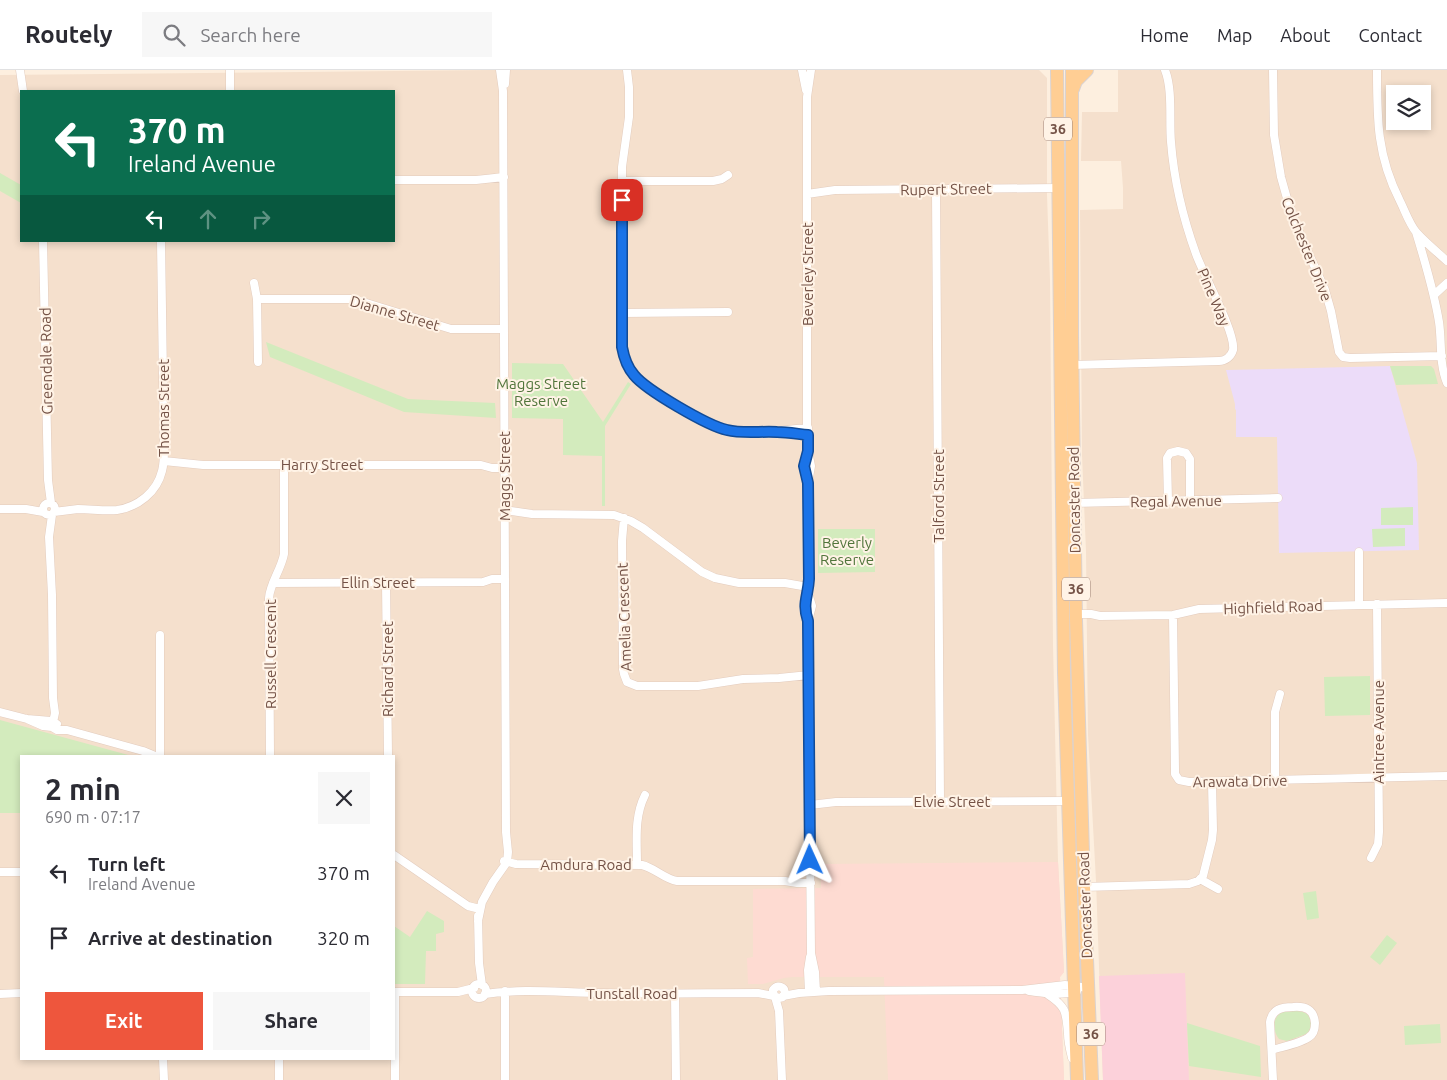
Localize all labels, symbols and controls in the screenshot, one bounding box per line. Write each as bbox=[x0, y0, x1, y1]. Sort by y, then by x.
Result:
search box bbox=[142, 12, 492, 57]
text: Routely bbox=[25, 21, 112, 48]
icon: search bbox=[160, 21, 188, 49]
text: Search here bbox=[200, 24, 301, 46]
text: Home bbox=[1140, 25, 1189, 45]
text: Map bbox=[1217, 25, 1252, 45]
text: About bbox=[1280, 25, 1330, 45]
text: Contact bbox=[1358, 25, 1422, 45]
map controls bbox=[1386, 85, 1431, 130]
button: layers bbox=[1386, 85, 1431, 130]
icon: left bbox=[45, 110, 110, 175]
text: 370 m bbox=[128, 110, 226, 150]
road number: 36 bbox=[1044, 118, 1072, 140]
text: Ireland Avenue bbox=[128, 151, 276, 176]
pin bbox=[601, 179, 643, 221]
street label: Rupert Street bbox=[900, 180, 992, 198]
icon: arrive bbox=[608, 186, 636, 214]
street label: Colchester Drive bbox=[1278, 194, 1336, 304]
icon: left bbox=[141, 205, 169, 233]
icon: ahead bbox=[194, 205, 222, 233]
icon: right bbox=[247, 205, 275, 233]
street label: Beverley Street bbox=[799, 222, 816, 326]
street label: Pine Way bbox=[1194, 265, 1234, 329]
street label: Dianne Street bbox=[348, 292, 442, 334]
street label: Greendale Road bbox=[37, 307, 55, 415]
street label: Thomas Street bbox=[155, 359, 172, 457]
park label: Maggs Street Reserve bbox=[496, 375, 586, 409]
street label: Maggs Street bbox=[496, 431, 513, 521]
street label: Doncaster Road bbox=[1065, 446, 1083, 554]
street label: Talford Street bbox=[930, 449, 947, 543]
street label: Harry Street bbox=[281, 456, 363, 473]
street label: Regal Avenue bbox=[1130, 492, 1222, 510]
park label: Beverly Reserve bbox=[820, 534, 874, 568]
street label: Amelia Crescent bbox=[614, 562, 634, 672]
street label: Ellin Street bbox=[341, 574, 415, 591]
road number: 36 bbox=[1062, 578, 1090, 600]
street label: Highfield Road bbox=[1223, 597, 1323, 617]
street label: Russell Crescent bbox=[262, 599, 279, 709]
street label: Richard Street bbox=[379, 621, 396, 717]
street label: Aintree Avenue bbox=[1370, 680, 1387, 784]
text: 2 min bbox=[45, 772, 121, 806]
button: close bbox=[318, 772, 370, 824]
street label: Arawata Drive bbox=[1192, 772, 1288, 790]
street label: Elvie Street bbox=[914, 793, 991, 810]
text: 690 m · 07:17 bbox=[45, 808, 141, 826]
position arrow bbox=[783, 833, 835, 885]
street label: Doncaster Road bbox=[1075, 851, 1095, 959]
text: Turn left bbox=[88, 853, 166, 875]
street label: Amdura Road bbox=[540, 856, 632, 873]
icon: left bbox=[45, 859, 73, 887]
text: 370 m bbox=[317, 862, 370, 884]
text: Ireland Avenue bbox=[88, 875, 196, 893]
icon: arrive bbox=[45, 924, 73, 952]
text: Arrive at destination bbox=[88, 927, 273, 949]
text: 320 m bbox=[317, 927, 370, 949]
street label: Tunstall Road bbox=[586, 985, 678, 1002]
button: Exit bbox=[45, 992, 203, 1050]
button: Share bbox=[213, 992, 370, 1050]
road number: 36 bbox=[1077, 1022, 1105, 1046]

